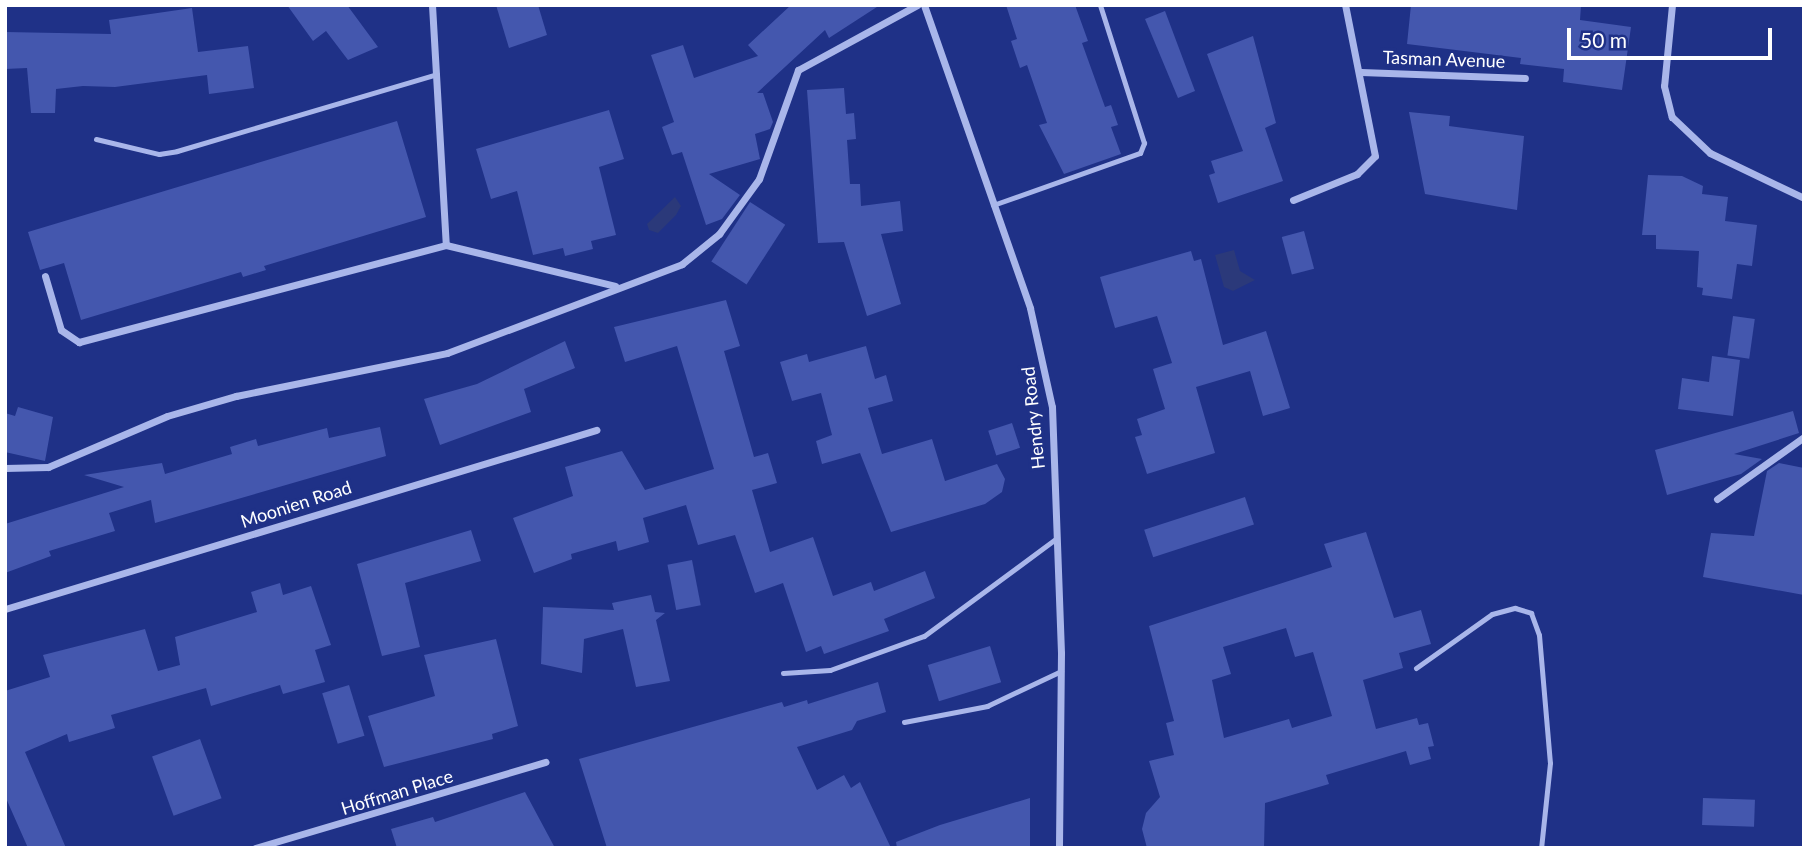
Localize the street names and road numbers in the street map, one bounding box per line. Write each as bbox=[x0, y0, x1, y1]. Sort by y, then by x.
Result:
street label: Tasman Avenue bbox=[1382, 46, 1506, 72]
street label: Hendry Road bbox=[1017, 365, 1049, 471]
street label: Moonien Road bbox=[238, 476, 354, 532]
street label: Hoffman Place bbox=[339, 765, 455, 819]

